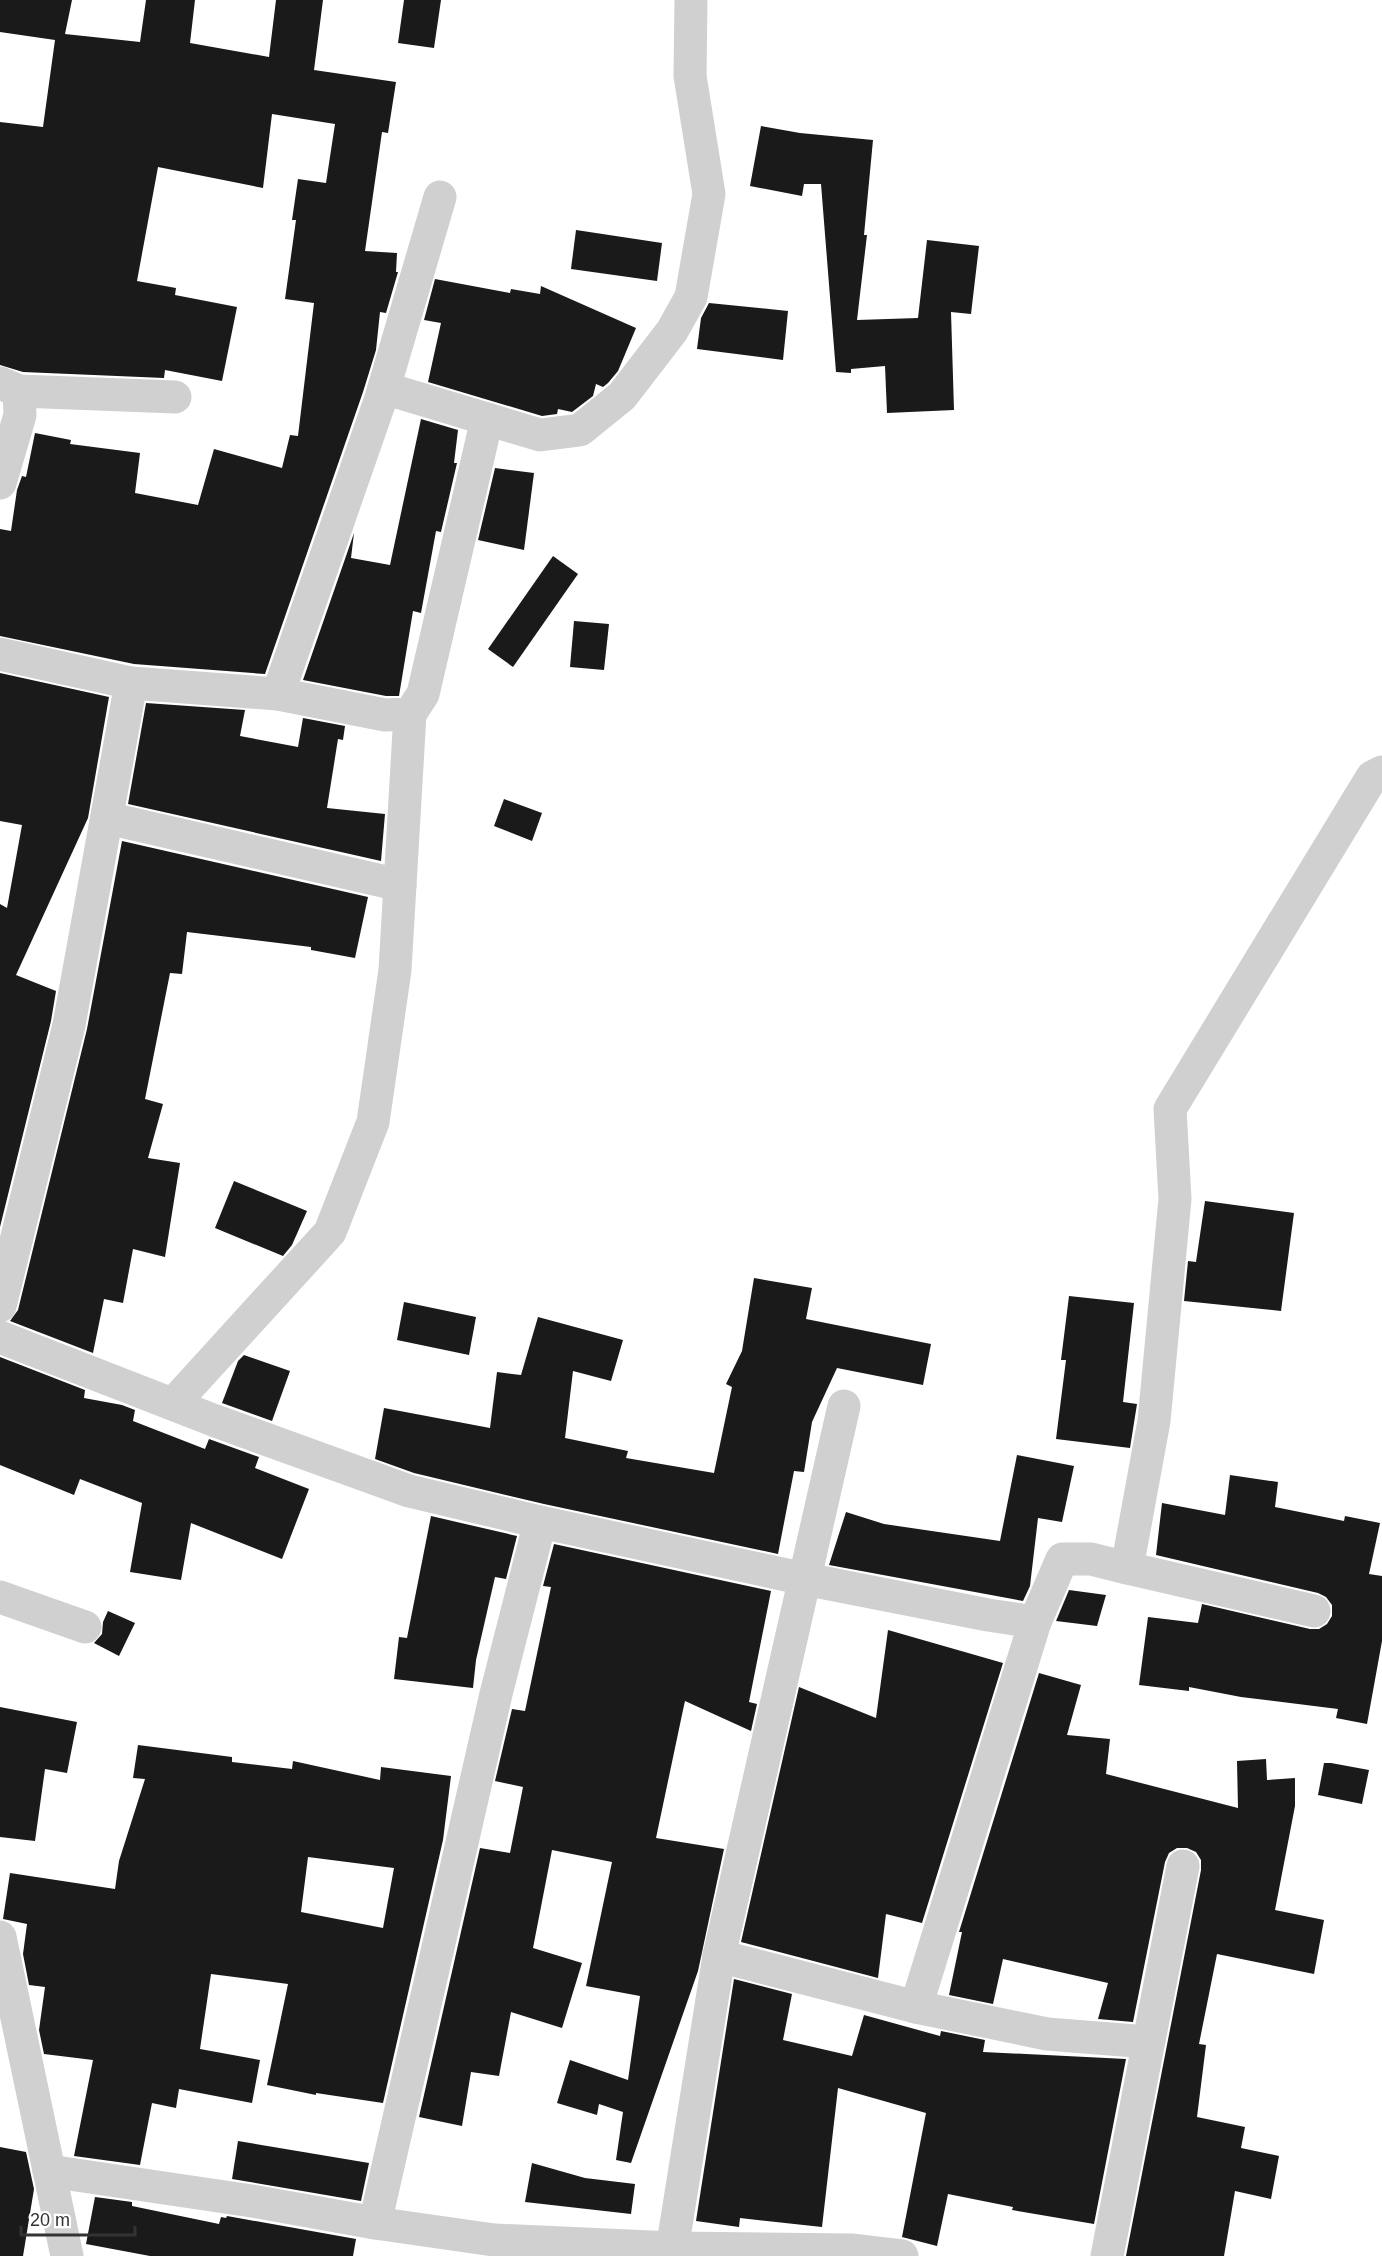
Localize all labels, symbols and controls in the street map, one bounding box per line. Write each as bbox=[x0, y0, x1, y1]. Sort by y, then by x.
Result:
scale bar bbox=[21, 2199, 135, 2237]
text: 20 m bbox=[30, 2210, 70, 2230]

